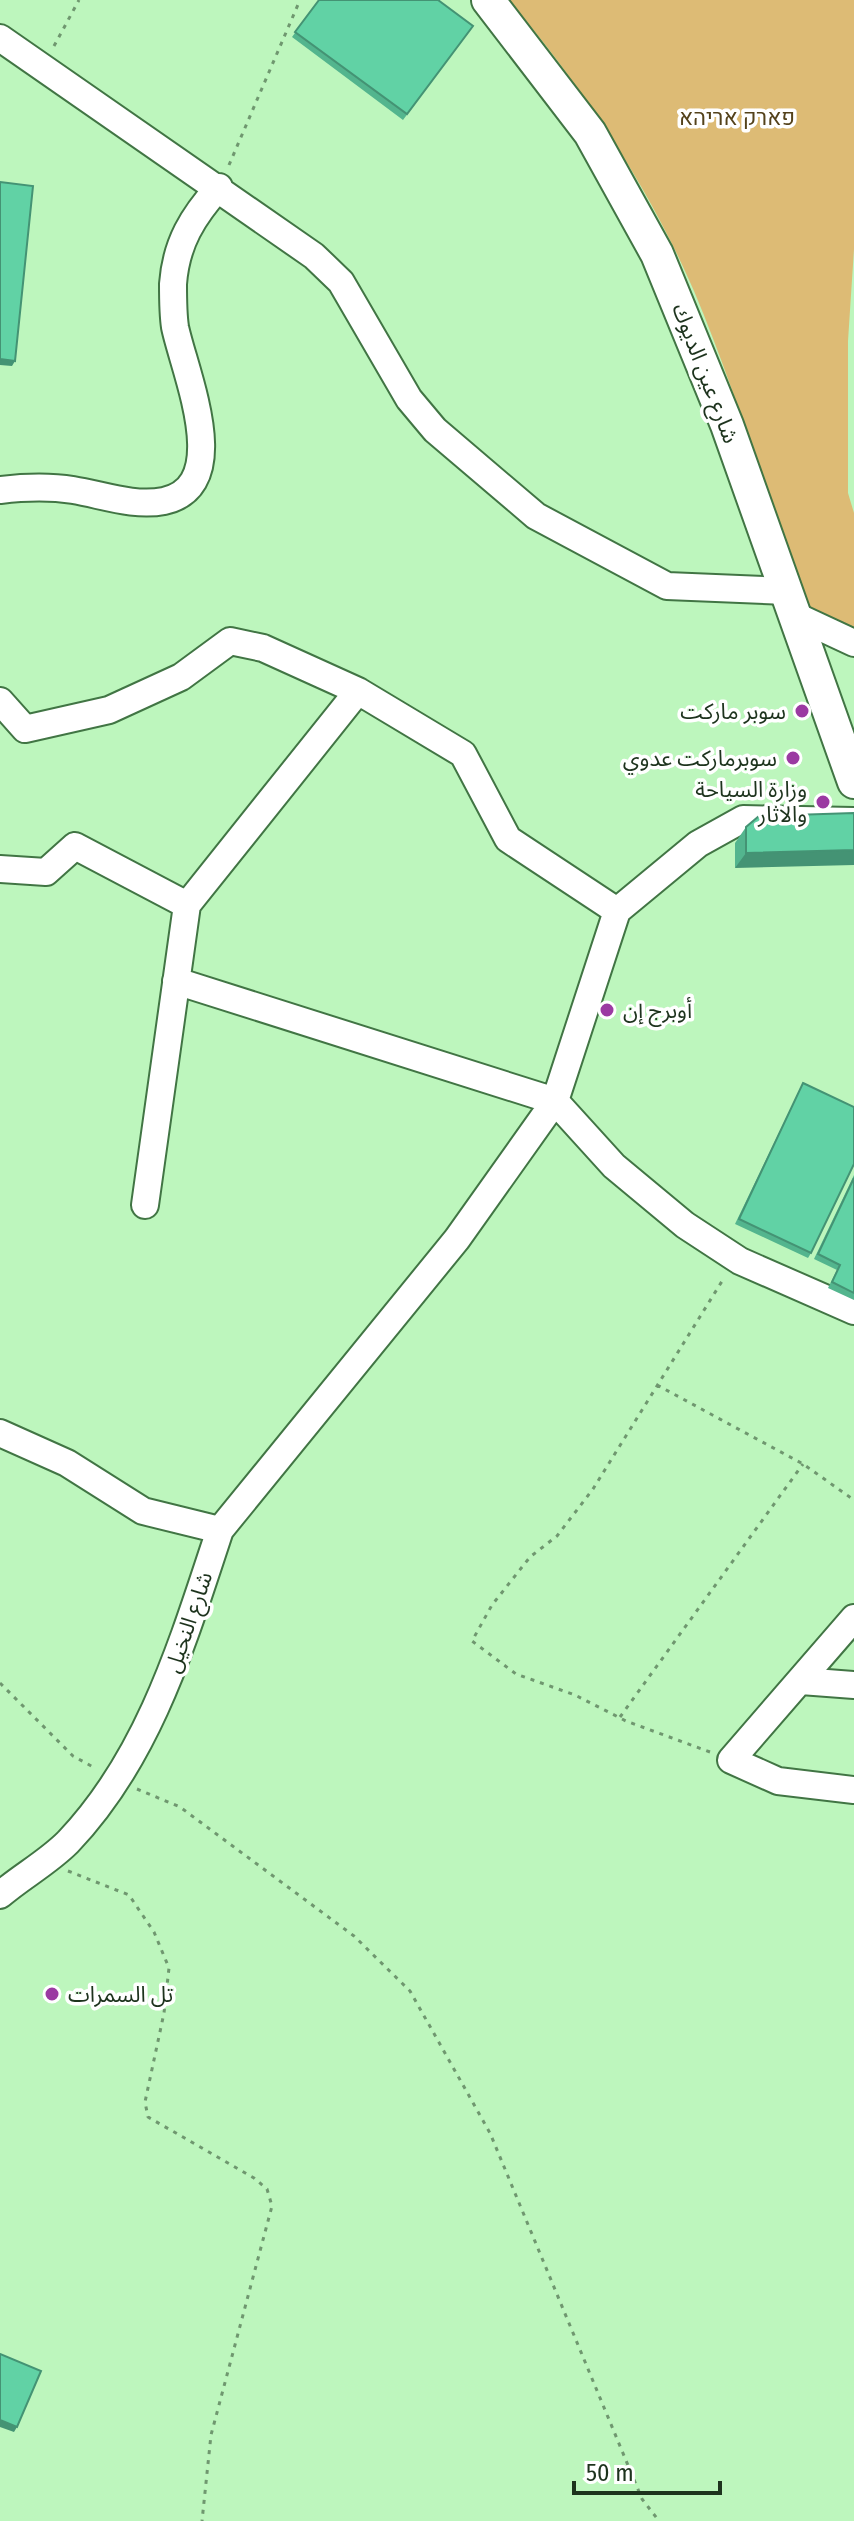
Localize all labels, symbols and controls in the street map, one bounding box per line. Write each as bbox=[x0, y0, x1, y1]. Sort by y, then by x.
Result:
park label: פארק אריהא bbox=[679, 104, 795, 131]
street label: شارع عين الديوك bbox=[664, 299, 745, 448]
place label: سوبر ماركت bbox=[680, 698, 786, 725]
marker: سوبر ماركت bbox=[793, 702, 811, 720]
place label: سوبرماركت عدوي bbox=[623, 745, 777, 775]
marker: سوبرماركت عدوي bbox=[784, 749, 802, 767]
place label: وزارة السياحة والاثار bbox=[695, 776, 807, 828]
marker: وزارة السياحة والاثار bbox=[814, 793, 832, 811]
place label: أوبرج إن bbox=[623, 997, 692, 1027]
marker: أوبرج إن bbox=[598, 1001, 616, 1019]
street label: شارع النخيل bbox=[159, 1568, 221, 1677]
place label: تل السمرات bbox=[68, 1981, 173, 2008]
marker: تل السمرات bbox=[43, 1985, 61, 2003]
scale bar bbox=[574, 2445, 720, 2495]
text: 50 m bbox=[586, 2459, 634, 2487]

